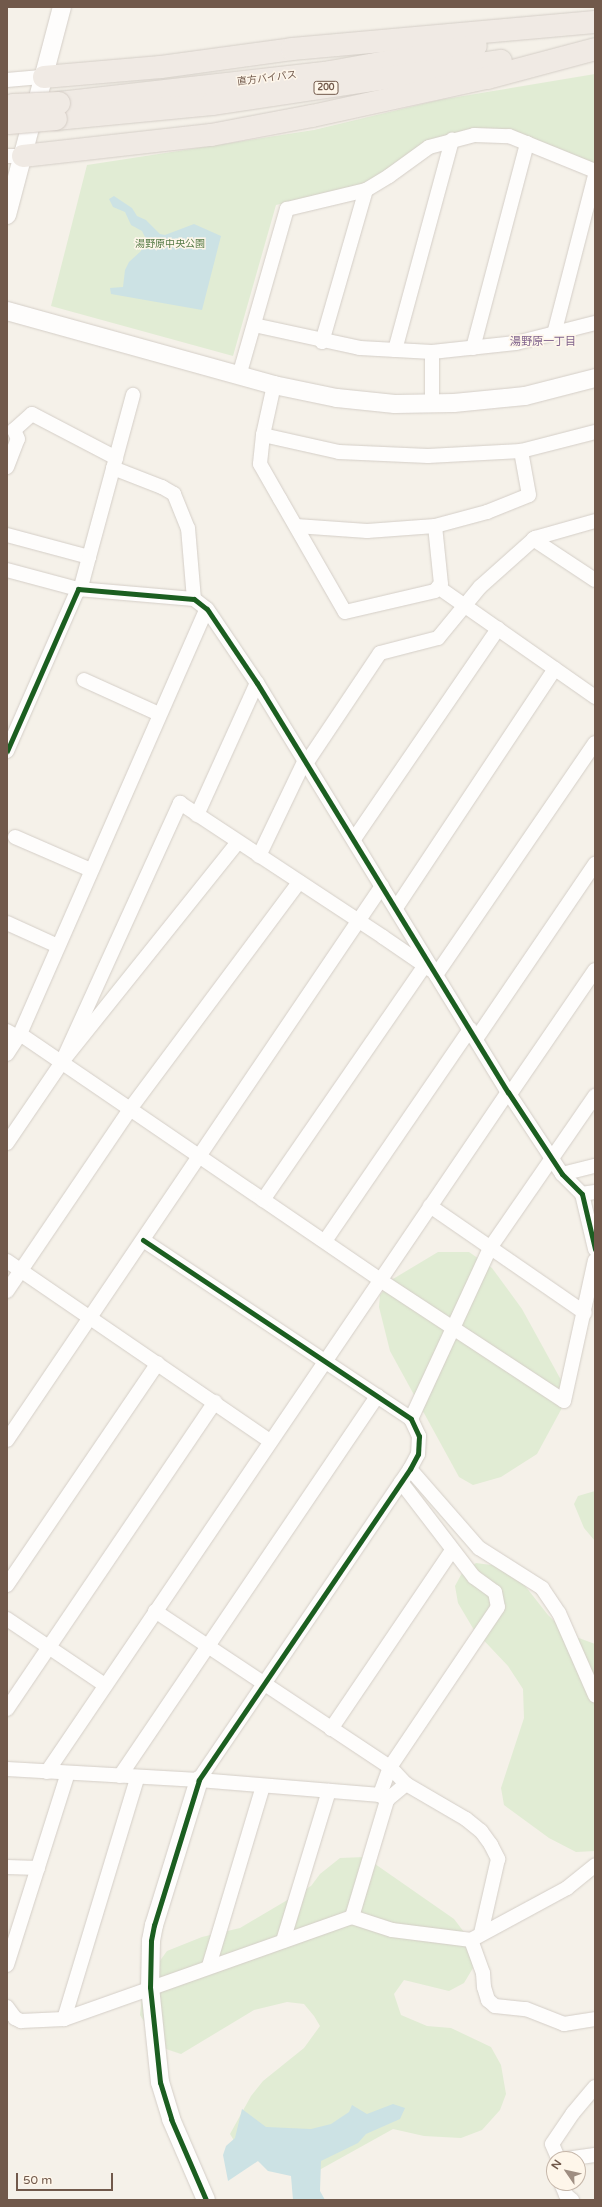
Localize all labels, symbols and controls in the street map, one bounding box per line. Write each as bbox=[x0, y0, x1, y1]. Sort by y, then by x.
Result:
street label: 直方バイパス bbox=[236, 69, 298, 89]
road number: 200 bbox=[313, 81, 339, 95]
park label: 湯野原中央公園 bbox=[135, 239, 205, 251]
district label: 湯野原一丁目 bbox=[510, 335, 576, 349]
north arrow bbox=[546, 2151, 586, 2191]
text: N bbox=[549, 2157, 564, 2172]
scale bar bbox=[18, 2165, 115, 2191]
text: 50 m bbox=[23, 2173, 52, 2187]

